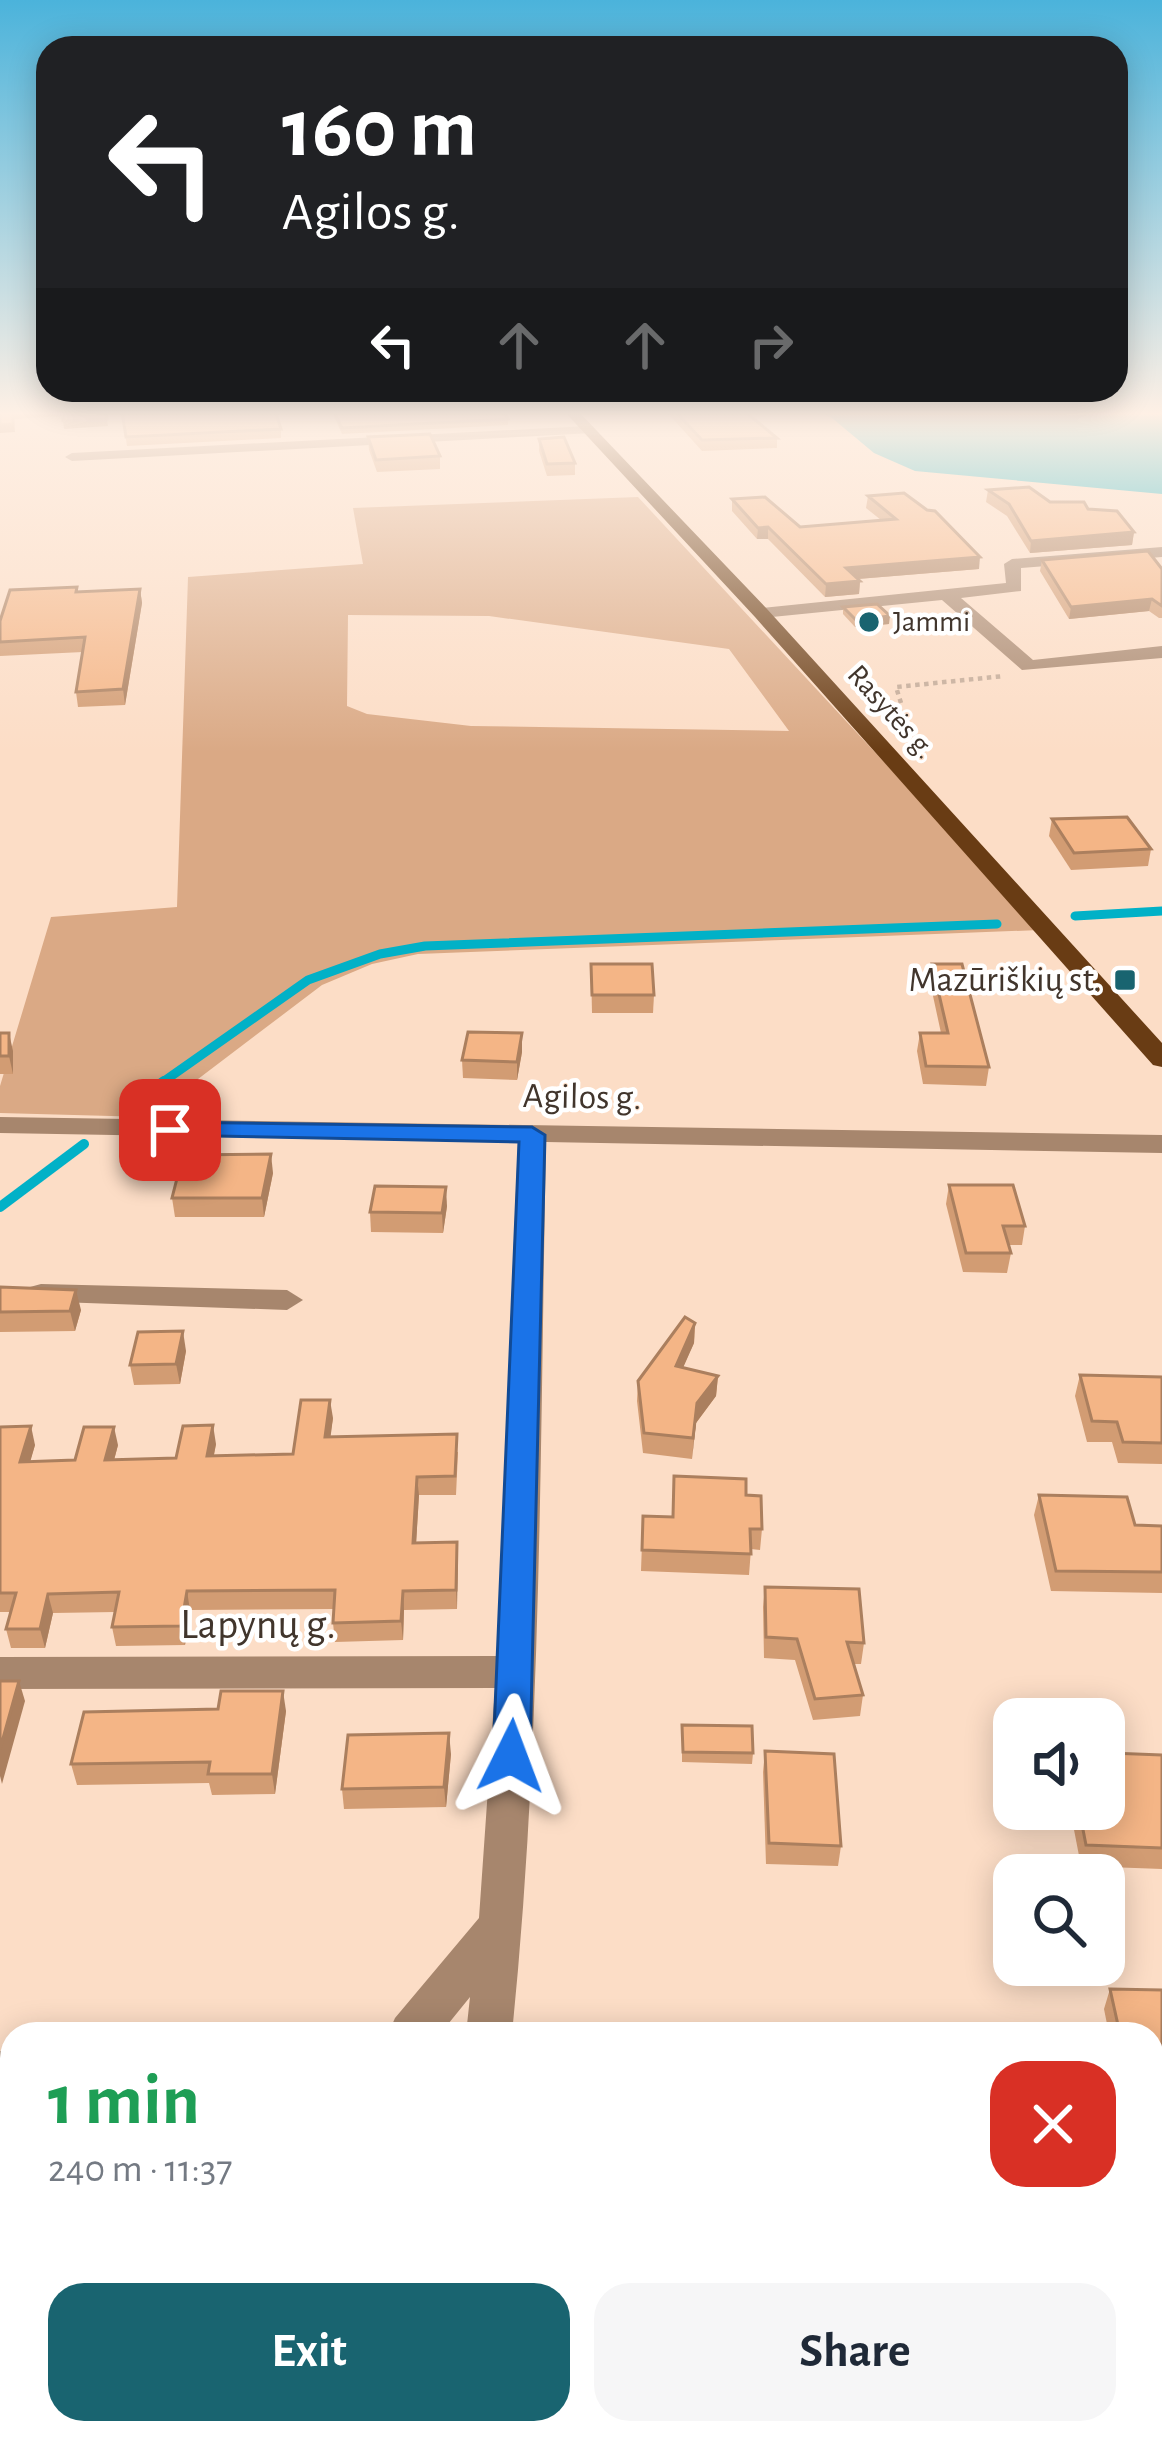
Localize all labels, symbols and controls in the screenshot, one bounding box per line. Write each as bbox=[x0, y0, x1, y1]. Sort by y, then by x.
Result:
icon: left bbox=[84, 84, 240, 240]
text: 160 m bbox=[282, 88, 477, 172]
text: Agilos g. bbox=[282, 186, 460, 240]
icon: left bbox=[360, 312, 426, 378]
icon: ahead bbox=[486, 312, 552, 378]
icon: ahead bbox=[612, 312, 678, 378]
icon: right bbox=[738, 312, 804, 378]
place label: Jammi bbox=[893, 607, 970, 637]
marker: Jammi bbox=[856, 609, 882, 635]
street label: Rasytės g. bbox=[842, 659, 940, 765]
place label: Mazūriškių st. bbox=[908, 962, 1101, 999]
marker: Mazūriškių st. bbox=[1112, 967, 1138, 993]
street label: Agilos g. bbox=[522, 1078, 642, 1116]
pin bbox=[119, 1079, 221, 1181]
icon: arrive bbox=[137, 1097, 203, 1163]
street label: Lapynų g. bbox=[180, 1604, 336, 1647]
position arrow bbox=[448, 1693, 574, 1819]
map controls bbox=[993, 1698, 1125, 1986]
button: sound bbox=[993, 1698, 1125, 1830]
button: search bbox=[993, 1854, 1125, 1986]
button: close bbox=[990, 2061, 1116, 2187]
text: 1 min bbox=[48, 2065, 200, 2137]
text: 240 m · 11:37 bbox=[48, 2150, 233, 2189]
button: Exit bbox=[48, 2283, 570, 2421]
button: Share bbox=[594, 2283, 1116, 2421]

